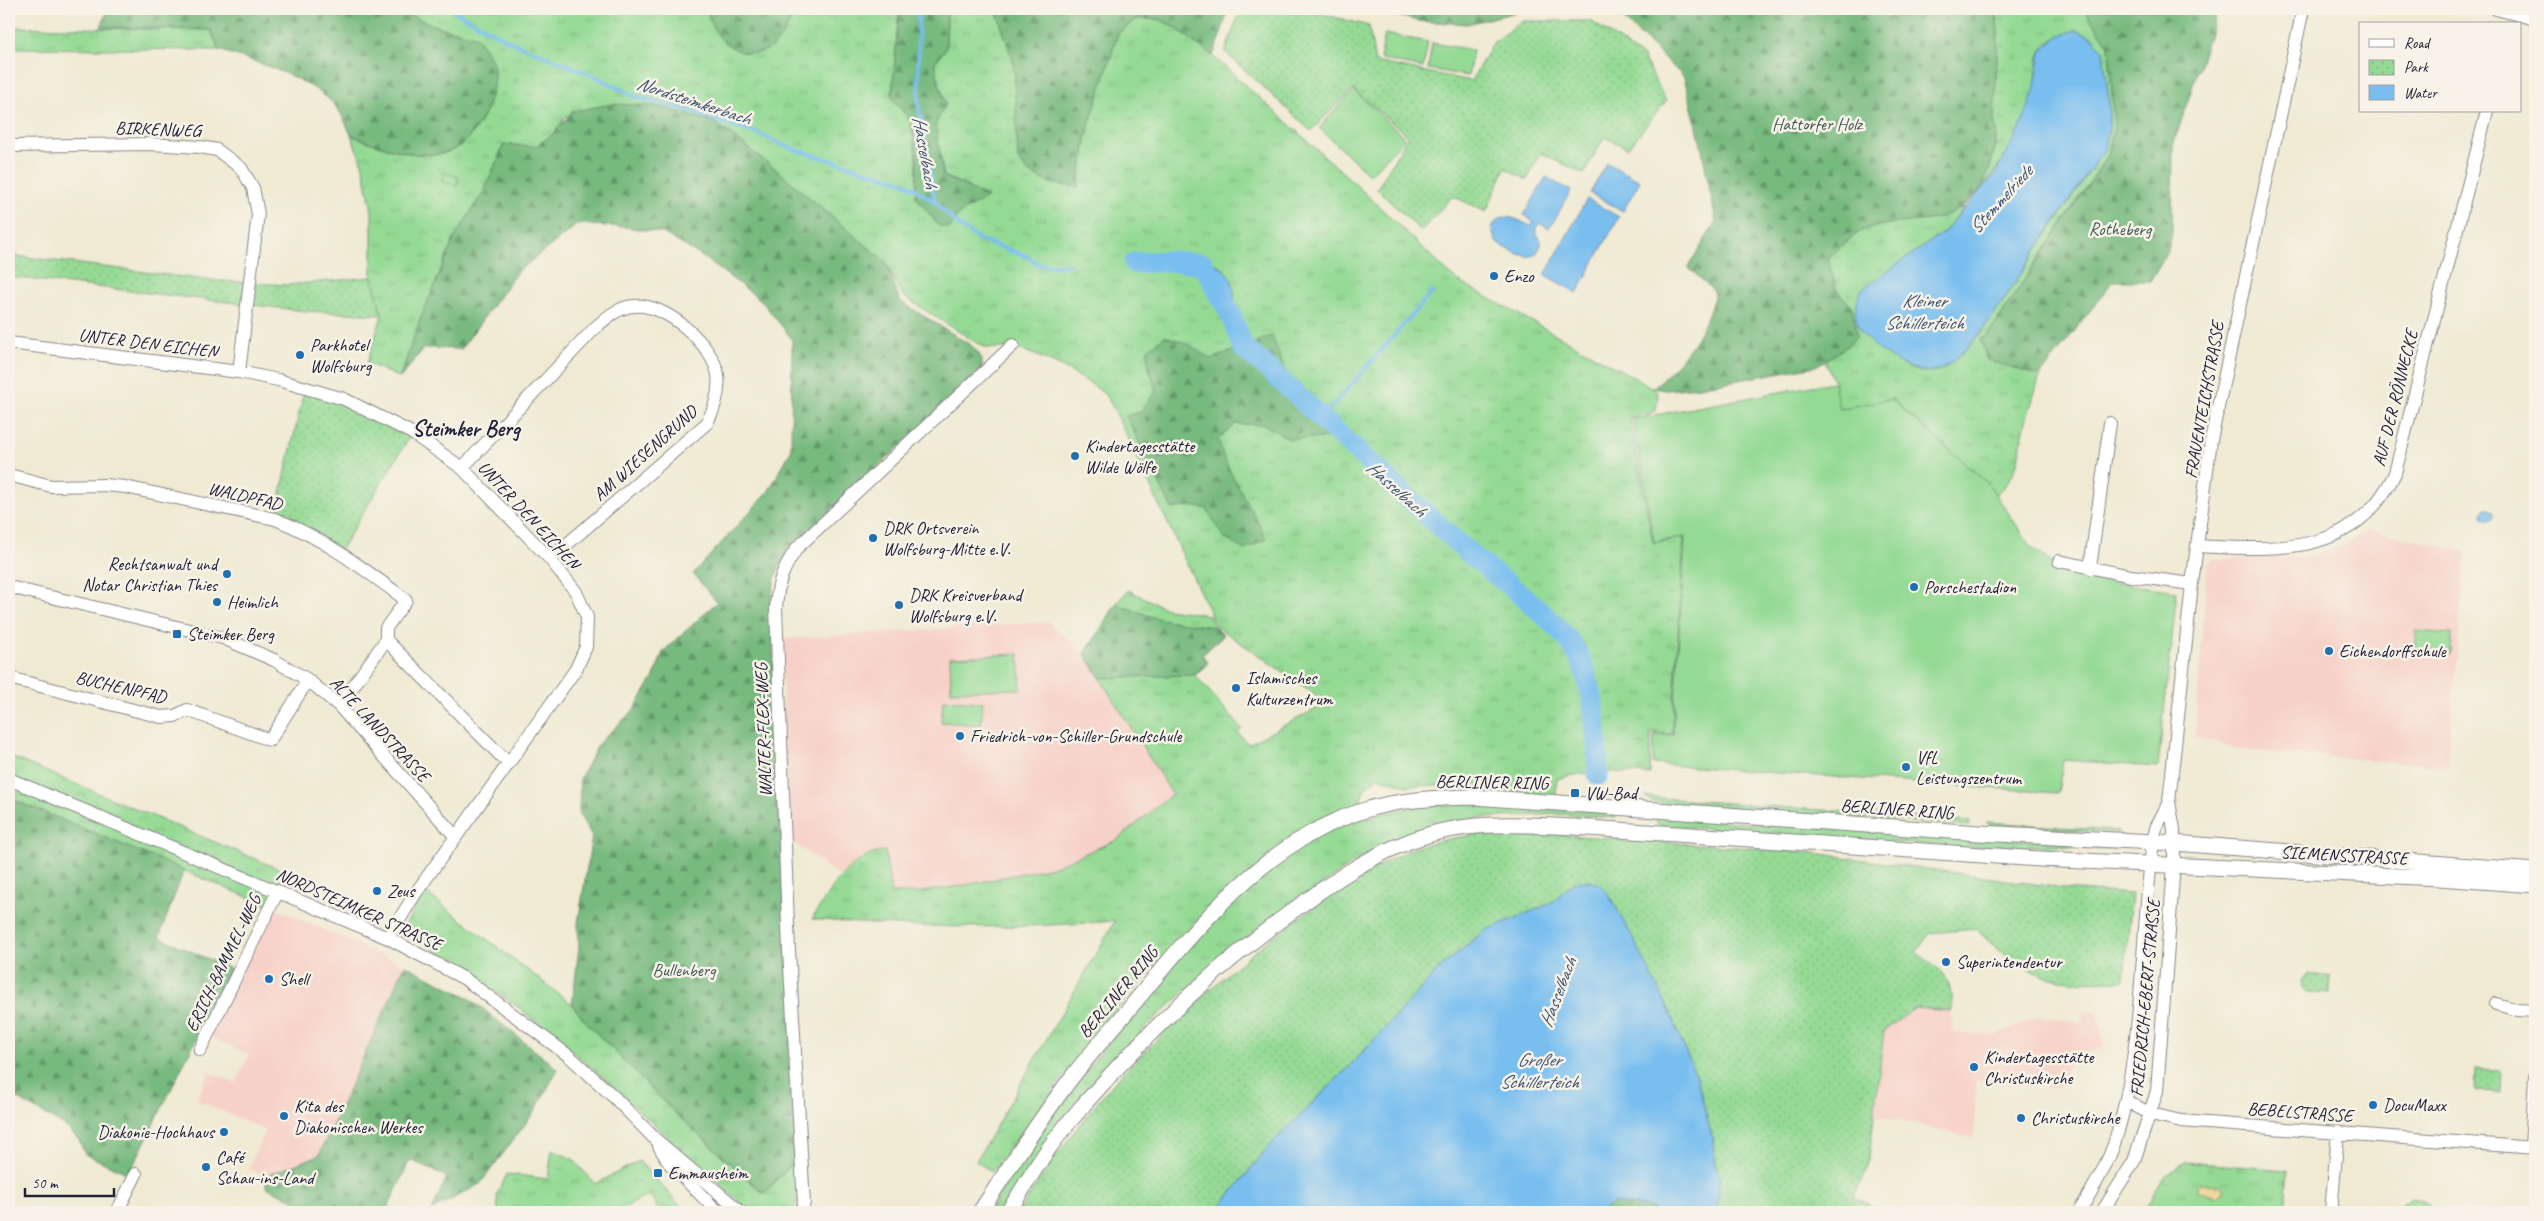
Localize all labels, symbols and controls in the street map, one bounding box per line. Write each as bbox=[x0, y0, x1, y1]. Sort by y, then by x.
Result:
legend bbox=[2359, 22, 2522, 112]
text: Road bbox=[2404, 34, 2431, 53]
text: Park bbox=[2404, 58, 2429, 77]
water label: Nordsteimkerbach bbox=[634, 71, 756, 131]
text: Water bbox=[2404, 84, 2438, 103]
park label: Hattorfer Holz bbox=[1772, 113, 1864, 135]
water label: Hasselbach bbox=[907, 114, 943, 191]
street label: BIRKENWEG bbox=[115, 117, 204, 142]
water label: Stemmelriede bbox=[1964, 158, 2040, 239]
park label: Rotheberg bbox=[2089, 218, 2153, 240]
place label: Enzo bbox=[1504, 265, 1535, 287]
marker: Enzo bbox=[1488, 270, 1500, 282]
water label: Kleiner Schillerteich bbox=[1885, 289, 1965, 335]
street label: FRAUENTEICHSTRASSE bbox=[2179, 317, 2229, 480]
street label: UNTER DEN EICHEN bbox=[77, 324, 221, 363]
street label: AUF DER RÖNNECKE bbox=[2367, 325, 2423, 468]
place label: Parkhotel Wolfsburg bbox=[310, 334, 373, 377]
marker: Parkhotel Wolfsburg bbox=[294, 349, 306, 361]
street label: AM WIESENGRUND bbox=[588, 399, 703, 505]
district label: Steimker Berg bbox=[412, 415, 522, 443]
place label: Kindertagesstätte Wilde Wölfe bbox=[1085, 435, 1196, 478]
marker: Kindertagesstätte Wilde Wölfe bbox=[1069, 450, 1081, 462]
street label: UNTER DEN EICHEN bbox=[473, 456, 587, 576]
water label: Hasselbach bbox=[1361, 456, 1432, 523]
street label: WALDPFAD bbox=[206, 477, 285, 515]
place label: DRK Ortsverein Wolfsburg-Mitte e.V. bbox=[883, 517, 1011, 560]
marker: DRK Ortsverein Wolfsburg-Mitte e.V. bbox=[867, 532, 879, 544]
place label: Rechtsanwalt und Notar Christian Thies bbox=[82, 553, 220, 596]
marker: Rechtsanwalt und Notar Christian Thies bbox=[221, 568, 233, 580]
place label: Porschestadion bbox=[1924, 576, 2017, 598]
marker: Porschestadion bbox=[1908, 581, 1920, 593]
place label: DRK Kreisverband Wolfsburg e.V. bbox=[909, 584, 1024, 627]
place label: Heimlich bbox=[227, 591, 280, 613]
marker: Heimlich bbox=[211, 596, 223, 608]
marker: DRK Kreisverband Wolfsburg e.V. bbox=[893, 599, 905, 611]
place label: Steimker Berg bbox=[187, 623, 275, 645]
marker: Steimker Berg bbox=[171, 628, 183, 640]
place label: Eichendorffschule bbox=[2339, 640, 2447, 662]
marker: Eichendorffschule bbox=[2323, 645, 2335, 657]
street label: WALTER-FLEX-WEG bbox=[750, 661, 776, 797]
street label: BUCHENPFAD bbox=[74, 666, 170, 708]
place label: Islamisches Kulturzentrum bbox=[1246, 667, 1334, 710]
street label: ALTE LANDSTRASSE bbox=[325, 672, 436, 788]
marker: Islamisches Kulturzentrum bbox=[1230, 682, 1242, 694]
place label: Friedrich-von-Schiller-Grundschule bbox=[970, 725, 1182, 747]
marker: Friedrich-von-Schiller-Grundschule bbox=[954, 730, 966, 742]
place label: VfL Leistungszentrum bbox=[1916, 746, 2023, 789]
marker: VfL Leistungszentrum bbox=[1900, 761, 1912, 773]
street label: BERLINER RING bbox=[1435, 770, 1551, 794]
place label: VW-Bad bbox=[1585, 782, 1640, 804]
marker: VW-Bad bbox=[1569, 787, 1581, 799]
street label: BERLINER RING bbox=[1840, 794, 1956, 824]
street label: SIEMENSSTRASSE bbox=[2280, 841, 2410, 869]
street label: NORDSTEIMKER STRASSE bbox=[273, 863, 447, 956]
place label: Zeus bbox=[387, 880, 416, 902]
marker: Zeus bbox=[371, 885, 383, 897]
street label: ERICH-BAMMEL-WEG bbox=[180, 889, 267, 1035]
street label: FRIEDRICH-EBERT-STRASSE bbox=[2125, 896, 2165, 1098]
street label: BERLINER RING bbox=[1073, 940, 1164, 1042]
place label: Superintendentur bbox=[1956, 951, 2063, 973]
water label: Hasselbach bbox=[1534, 953, 1583, 1031]
marker: Superintendentur bbox=[1940, 956, 1952, 968]
park label: Bullenberg bbox=[653, 959, 717, 981]
place label: Shell bbox=[279, 968, 311, 990]
marker: Shell bbox=[263, 973, 275, 985]
place label: Kindertagesstätte Christuskirche bbox=[1984, 1046, 2095, 1089]
water label: Großer Schillerteich bbox=[1500, 1048, 1580, 1094]
marker: Kindertagesstätte Christuskirche bbox=[1968, 1061, 1980, 1073]
place label: DocuMaxx bbox=[2383, 1094, 2448, 1116]
place label: Kita des Diakonischen Werkes bbox=[294, 1095, 424, 1138]
street label: BEBELSTRASSE bbox=[2247, 1097, 2356, 1127]
marker: DocuMaxx bbox=[2367, 1099, 2379, 1111]
place label: Christuskirche bbox=[2031, 1107, 2120, 1129]
marker: Kita des Diakonischen Werkes bbox=[278, 1110, 290, 1122]
marker: Christuskirche bbox=[2015, 1112, 2027, 1124]
place label: Diakonie-Hochhaus bbox=[97, 1121, 216, 1143]
marker: Diakonie-Hochhaus bbox=[218, 1126, 230, 1138]
place label: Café Schau-ins-Land bbox=[216, 1146, 316, 1189]
marker: Café Schau-ins-Land bbox=[200, 1161, 212, 1173]
place label: Emmausheim bbox=[668, 1162, 749, 1184]
scale bar bbox=[25, 1166, 114, 1198]
marker: Emmausheim bbox=[652, 1167, 664, 1179]
text: 50 m bbox=[32, 1174, 59, 1193]

